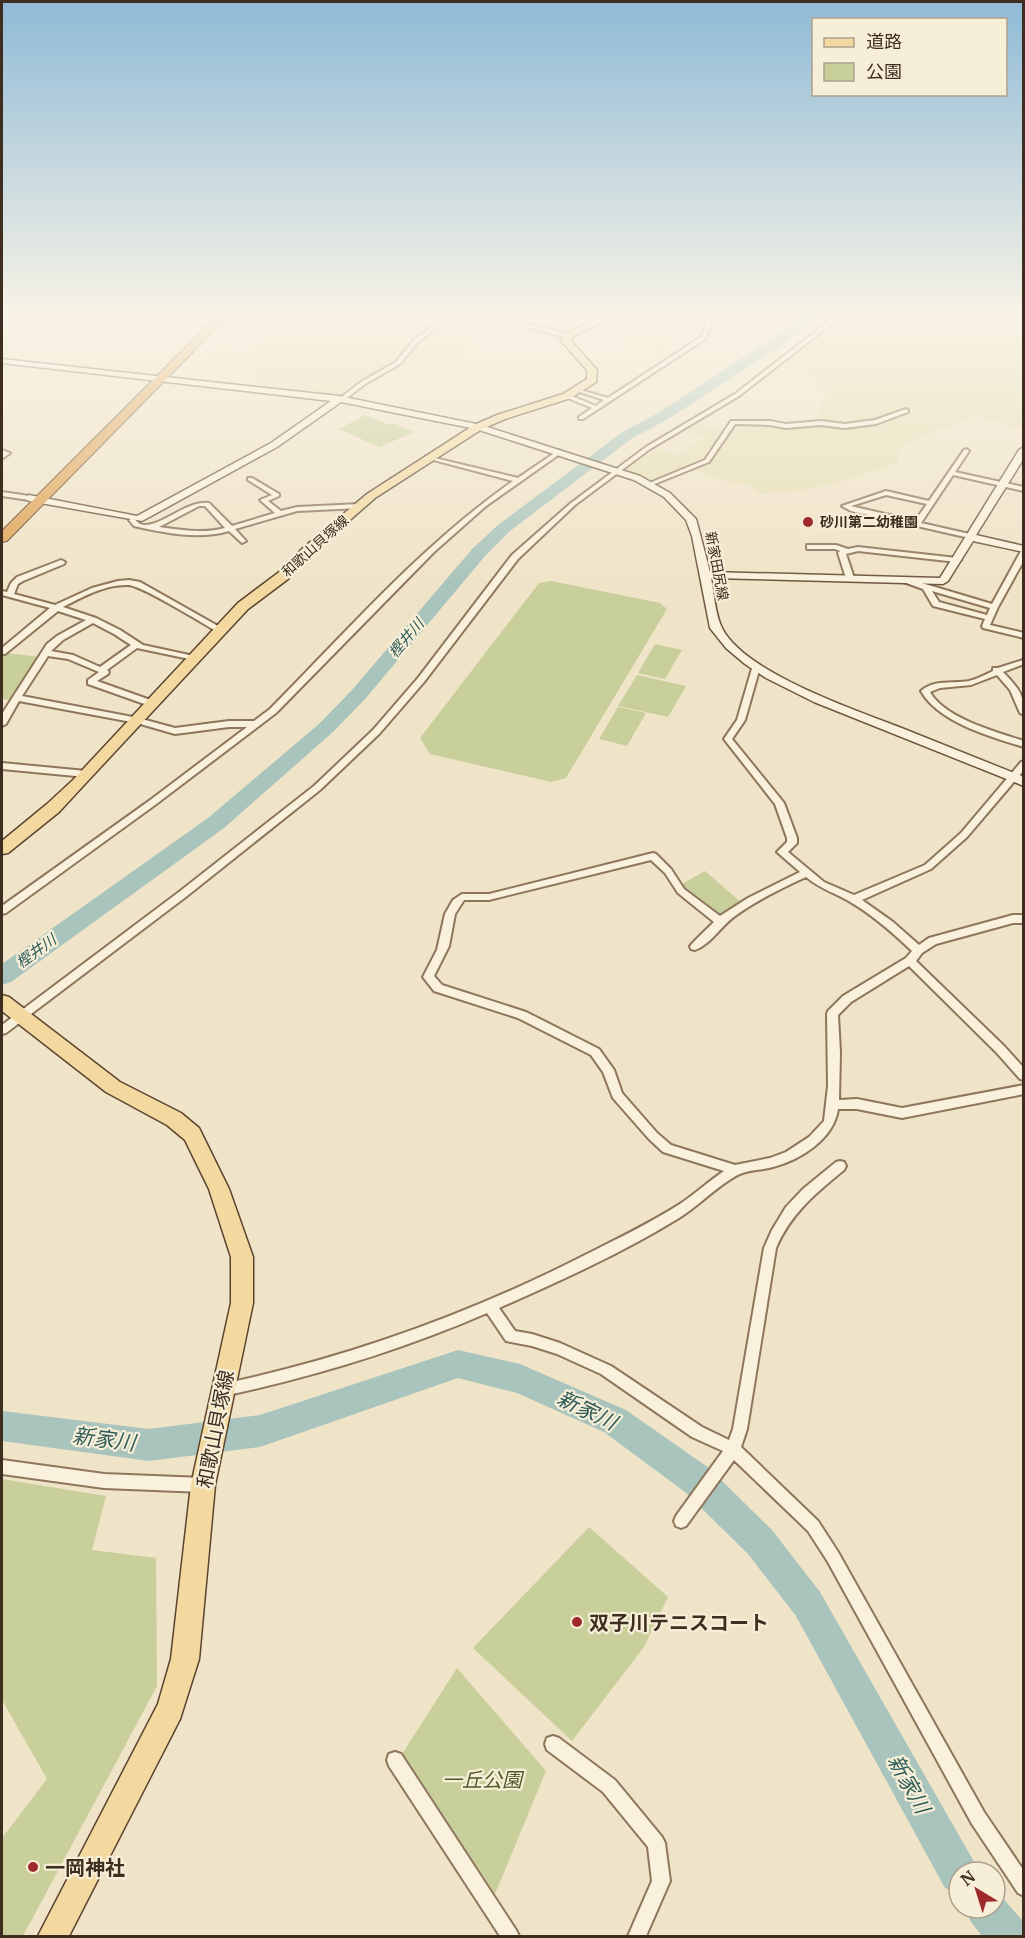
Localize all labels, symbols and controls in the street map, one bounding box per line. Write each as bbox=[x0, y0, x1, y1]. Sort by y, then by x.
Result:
legend bbox=[812, 18, 1007, 96]
text: 道路 bbox=[866, 30, 902, 53]
text: 公園 bbox=[866, 60, 902, 83]
street label: 和歌山貝塚線 bbox=[278, 511, 352, 581]
place label: 砂川第二幼稚園 bbox=[820, 513, 918, 531]
marker: 砂川第二幼稚園 bbox=[801, 515, 815, 529]
street label: 新家田尻線 bbox=[701, 530, 733, 602]
water label: 樫井川 bbox=[384, 613, 429, 661]
water label: 樫井川 bbox=[12, 929, 61, 972]
street label: 和歌山貝塚線 bbox=[191, 1368, 239, 1490]
water label: 新家川 bbox=[553, 1384, 623, 1437]
water label: 新家川 bbox=[71, 1422, 139, 1456]
place label: 双子川テニスコート bbox=[589, 1610, 769, 1635]
marker: 双子川テニスコート bbox=[570, 1615, 584, 1629]
water label: 新家川 bbox=[882, 1750, 937, 1820]
park label: 一丘公園 bbox=[442, 1767, 525, 1792]
place label: 一岡神社 bbox=[45, 1855, 125, 1880]
marker: 一岡神社 bbox=[26, 1860, 40, 1874]
north arrow bbox=[947, 1860, 1007, 1920]
text: N bbox=[957, 1866, 979, 1890]

